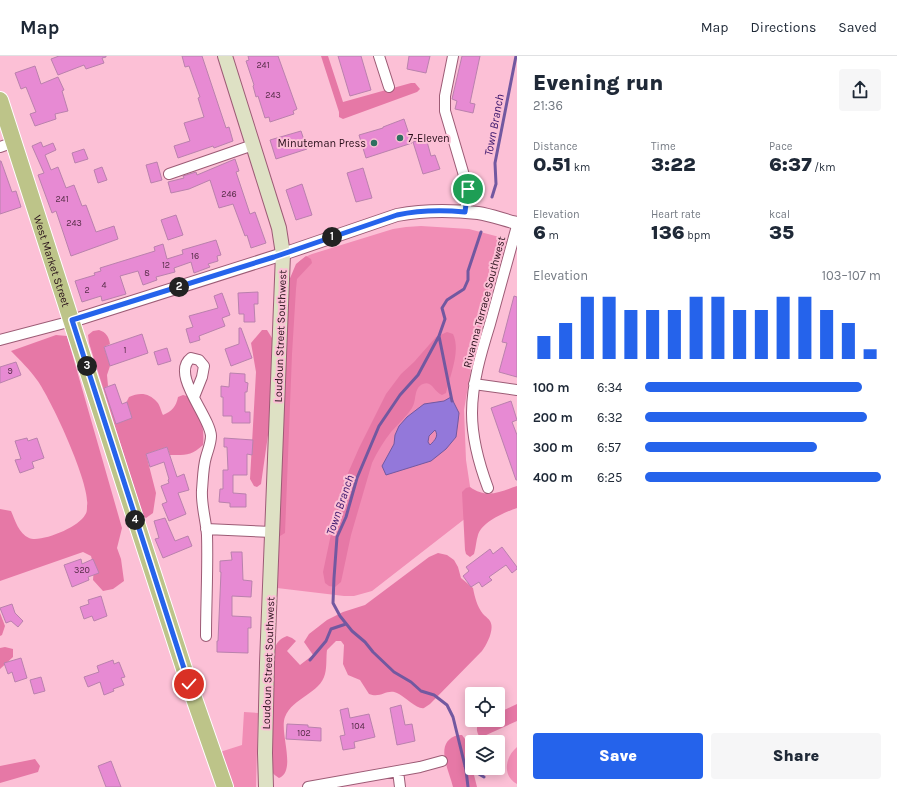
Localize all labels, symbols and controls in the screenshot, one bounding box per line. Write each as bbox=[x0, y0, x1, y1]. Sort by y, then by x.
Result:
text: Map bbox=[20, 17, 59, 39]
text: Map bbox=[701, 19, 729, 36]
text: Directions bbox=[751, 19, 816, 36]
text: Saved bbox=[838, 19, 877, 36]
house number: 241 bbox=[256, 60, 270, 70]
button: share bbox=[839, 69, 881, 111]
text: Evening run bbox=[533, 70, 663, 96]
house number: 243 bbox=[265, 90, 281, 100]
water label: Town Branch bbox=[481, 93, 507, 157]
text: 21:36 bbox=[533, 98, 563, 113]
place label: 7-Eleven bbox=[408, 132, 450, 145]
marker: 7-Eleven bbox=[395, 133, 405, 143]
place label: Minuteman Press bbox=[277, 137, 366, 150]
marker: Minuteman Press bbox=[369, 138, 379, 148]
text: Distance bbox=[533, 140, 577, 153]
text: Time bbox=[651, 140, 676, 153]
text: Pace bbox=[769, 140, 792, 153]
text: 0.51 bbox=[533, 153, 571, 176]
text: 3:22 bbox=[651, 153, 696, 176]
text: 6:37 bbox=[769, 153, 812, 176]
text: km bbox=[571, 161, 590, 174]
text: /km bbox=[812, 161, 836, 174]
pin bbox=[451, 172, 485, 206]
icon: arrive bbox=[457, 178, 479, 200]
house number: 246 bbox=[221, 189, 237, 199]
house number: 241 bbox=[55, 194, 69, 204]
text: Elevation bbox=[533, 208, 580, 221]
text: Heart rate bbox=[651, 208, 701, 221]
text: kcal bbox=[769, 208, 790, 221]
street label: West Market Street bbox=[31, 213, 72, 309]
house number: 243 bbox=[66, 218, 82, 228]
text: 6 bbox=[533, 221, 546, 244]
text: 136 bbox=[651, 221, 685, 244]
text: 35 bbox=[769, 221, 794, 244]
pin: 1 bbox=[322, 227, 342, 247]
text: m bbox=[546, 229, 559, 242]
text: bpm bbox=[685, 229, 711, 242]
text: 1 bbox=[330, 230, 334, 243]
street label: Rivanna Terrace Southwest bbox=[461, 235, 508, 369]
house number: 16 bbox=[191, 251, 199, 261]
house number: 12 bbox=[162, 260, 170, 270]
house number: 8 bbox=[144, 268, 150, 278]
text: Elevation bbox=[533, 268, 588, 283]
text: 103–107 m bbox=[822, 268, 881, 283]
street label: Loudoun Street Southwest bbox=[272, 269, 289, 403]
pin: 2 bbox=[169, 277, 189, 297]
house number: 4 bbox=[101, 280, 107, 290]
text: 2 bbox=[176, 280, 182, 293]
house number: 2 bbox=[84, 285, 90, 295]
house number: 1 bbox=[124, 345, 127, 355]
pin: 3 bbox=[77, 356, 97, 376]
text: 3 bbox=[84, 359, 90, 372]
house number: 9 bbox=[7, 366, 13, 376]
text: 100 m bbox=[533, 380, 570, 395]
text: 6:34 bbox=[597, 380, 622, 395]
text: 200 m bbox=[533, 410, 573, 425]
text: 6:32 bbox=[597, 410, 623, 425]
text: 300 m bbox=[533, 440, 573, 455]
text: 6:57 bbox=[597, 440, 621, 455]
text: 400 m bbox=[533, 470, 573, 485]
text: 6:25 bbox=[597, 470, 622, 485]
water label: Town Branch bbox=[323, 473, 357, 537]
pin: 4 bbox=[125, 510, 145, 530]
text: 4 bbox=[132, 513, 138, 526]
house number: 320 bbox=[74, 565, 90, 575]
street label: Loudoun Street Southwest bbox=[260, 596, 277, 730]
pin bbox=[172, 667, 206, 701]
icon: check bbox=[178, 673, 200, 695]
map controls bbox=[465, 687, 505, 775]
button: locate bbox=[465, 687, 505, 727]
house number: 104 bbox=[351, 721, 365, 731]
house number: 102 bbox=[297, 728, 311, 738]
button: Save bbox=[533, 733, 703, 779]
button: Share bbox=[711, 733, 881, 779]
button: layers bbox=[465, 735, 505, 775]

